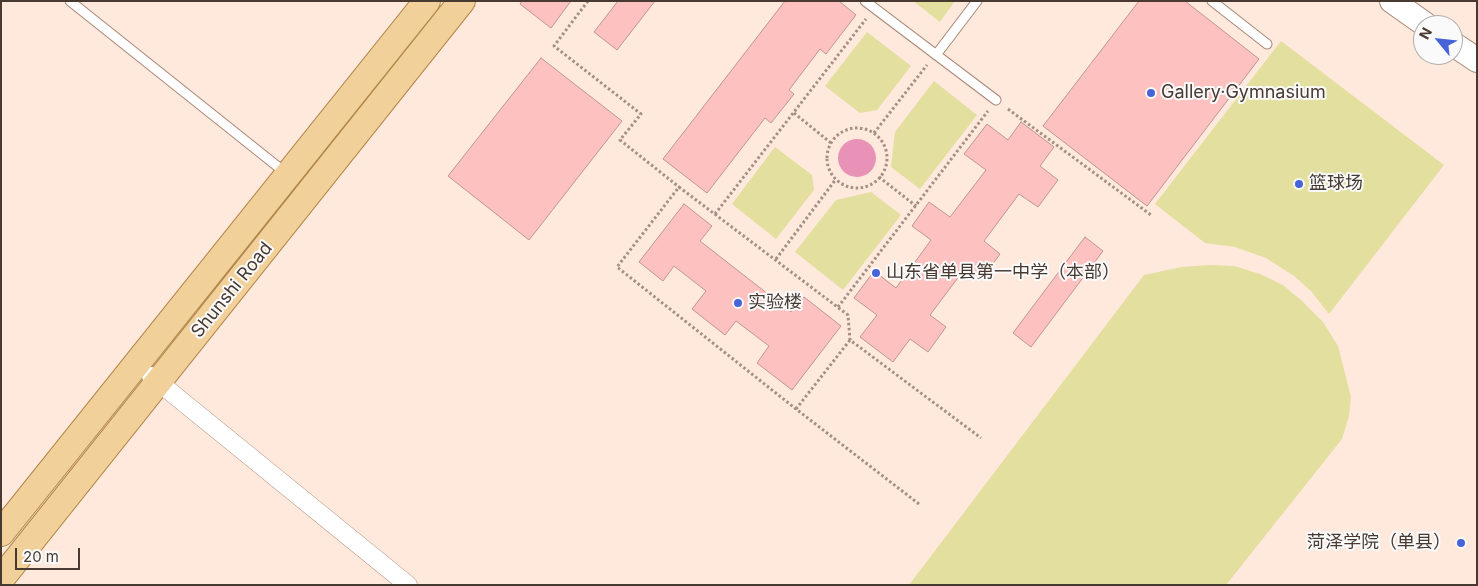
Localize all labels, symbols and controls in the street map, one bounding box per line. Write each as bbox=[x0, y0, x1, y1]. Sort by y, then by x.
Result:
north arrow bbox=[1413, 15, 1463, 65]
text: N bbox=[1415, 24, 1435, 42]
place label: Gallery·Gymnasium bbox=[1161, 82, 1326, 104]
marker: Gallery·Gymnasium bbox=[1145, 87, 1157, 99]
place label: 篮球场 bbox=[1309, 173, 1363, 195]
marker: 篮球场 bbox=[1293, 178, 1305, 190]
street label: Shunshi Road bbox=[187, 238, 277, 342]
place label: 山东省单县第一中学（本部） bbox=[886, 262, 1120, 284]
marker: 山东省单县第一中学（本部） bbox=[870, 267, 882, 279]
place label: 实验楼 bbox=[748, 292, 802, 314]
marker: 实验楼 bbox=[732, 297, 744, 309]
place label: 菏泽学院（单县） bbox=[1307, 532, 1451, 554]
marker: 菏泽学院（单县） bbox=[1455, 537, 1467, 549]
scale bar bbox=[18, 538, 82, 570]
text: 20 m bbox=[23, 547, 59, 566]

